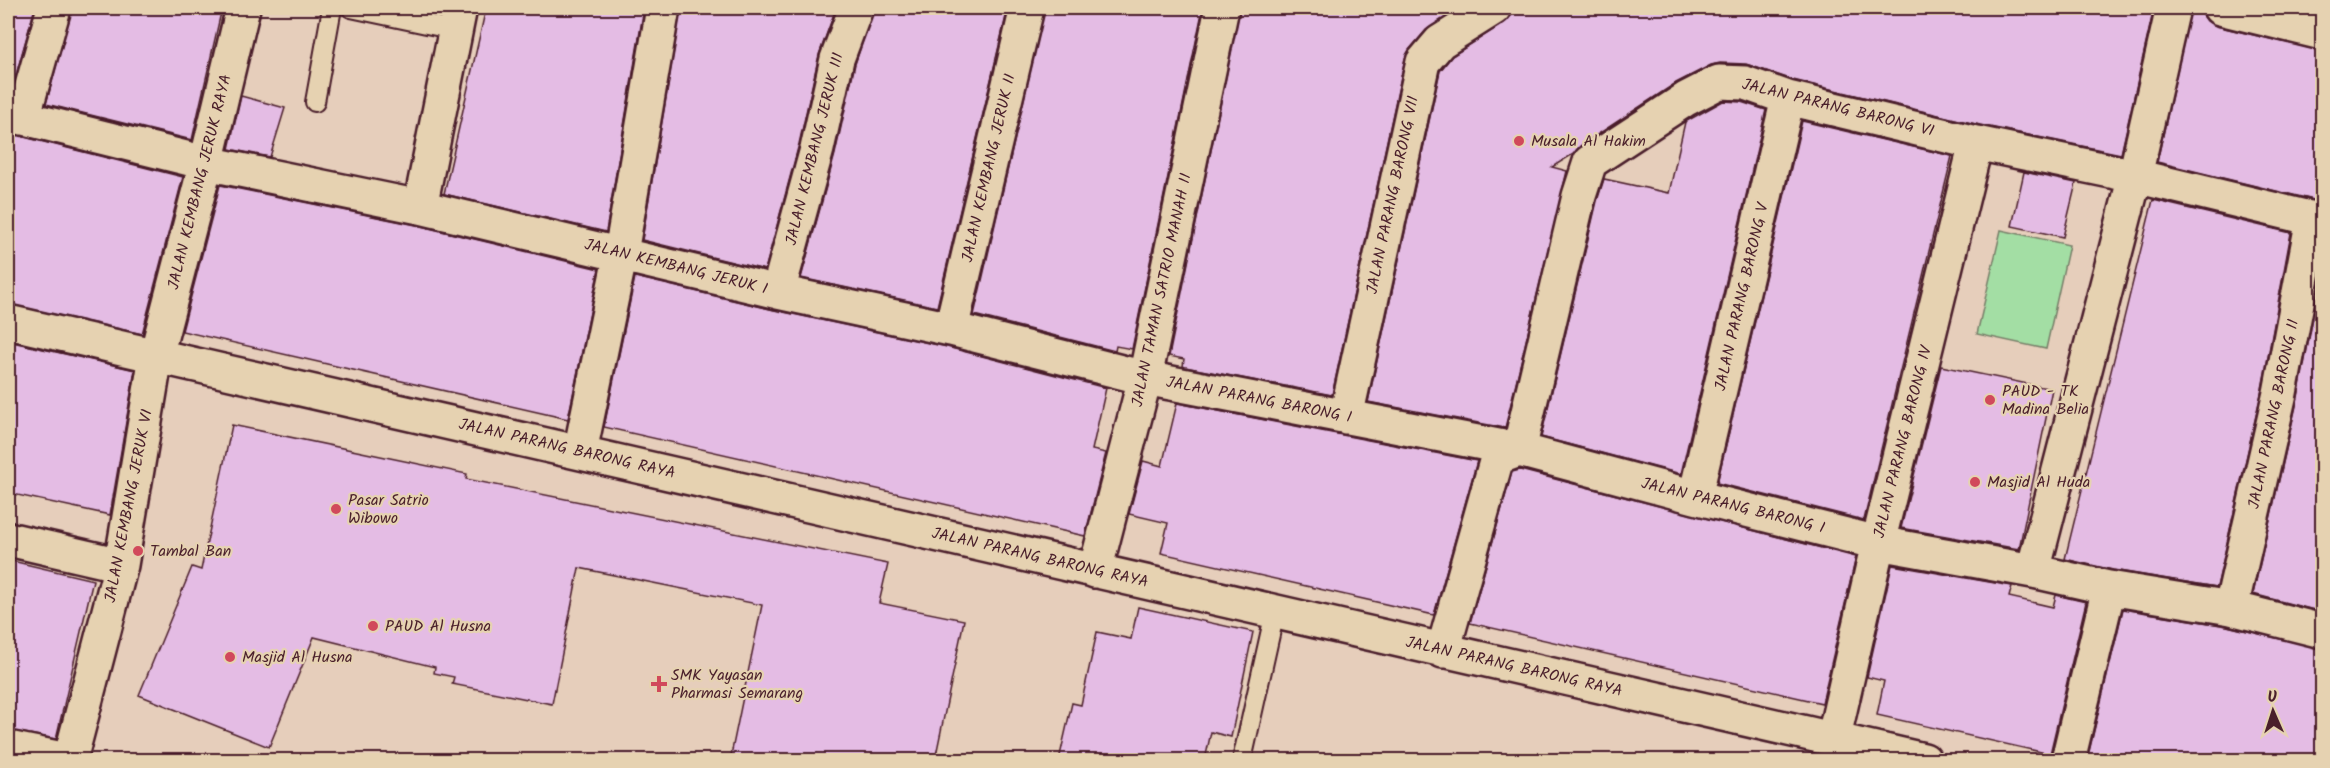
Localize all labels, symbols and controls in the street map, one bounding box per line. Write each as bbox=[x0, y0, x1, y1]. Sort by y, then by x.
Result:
street label: JALAN KEMBANG JERUK III bbox=[779, 50, 851, 248]
street label: JALAN KEMBANG JERUK II bbox=[955, 71, 1023, 265]
street label: JALAN KEMBANG JERUK RAYA bbox=[161, 72, 239, 292]
street label: JALAN PARANG BARONG VI bbox=[1739, 72, 1937, 144]
street label: JALAN PARANG BARONG VII bbox=[1360, 94, 1426, 296]
place label: Musala Al Hakim bbox=[1531, 129, 1646, 154]
marker: Musala Al Hakim bbox=[1512, 134, 1526, 148]
street label: JALAN TAMAN SATRIO MANAH II bbox=[1125, 171, 1199, 409]
street label: JALAN PARANG BARONG V bbox=[1708, 199, 1776, 393]
street label: JALAN KEMBANG JERUK I bbox=[582, 232, 770, 302]
street label: JALAN PARANG BARONG II bbox=[2242, 317, 2306, 511]
street label: JALAN PARANG BARONG IV bbox=[1867, 342, 1939, 541]
street label: JALAN PARANG BARONG I bbox=[1164, 370, 1354, 430]
place label: PAUD - TK Madina Belia bbox=[2002, 379, 2089, 422]
marker: PAUD - TK Madina Belia bbox=[1983, 393, 1997, 407]
street label: JALAN KEMBANG JERUK VI bbox=[98, 407, 160, 605]
street label: JALAN PARANG BARONG RAYA bbox=[456, 412, 678, 486]
place label: Masjid Al Huda bbox=[1987, 470, 2090, 495]
street label: JALAN PARANG BARONG I bbox=[1639, 471, 1828, 541]
marker: Masjid Al Huda bbox=[1968, 475, 1982, 489]
place label: Pasar Satrio Wibowo bbox=[348, 488, 429, 531]
marker: Pasar Satrio Wibowo bbox=[329, 502, 343, 516]
street label: JALAN PARANG BARONG RAYA bbox=[929, 521, 1151, 595]
place label: Tambal Ban bbox=[150, 539, 231, 564]
marker: Tambal Ban bbox=[131, 544, 145, 558]
place label: PAUD Al Husna bbox=[385, 614, 491, 639]
marker: PAUD Al Husna bbox=[366, 619, 380, 633]
street label: JALAN PARANG BARONG RAYA bbox=[1403, 630, 1625, 704]
place label: Masjid Al Husna bbox=[242, 645, 353, 670]
marker: Masjid Al Husna bbox=[223, 650, 237, 664]
place label: SMK Yayasan Pharmasi Semarang bbox=[671, 663, 803, 706]
marker: SMK Yayasan Pharmasi Semarang bbox=[652, 677, 666, 691]
north arrow bbox=[2243, 681, 2303, 741]
text: U bbox=[2267, 685, 2278, 710]

